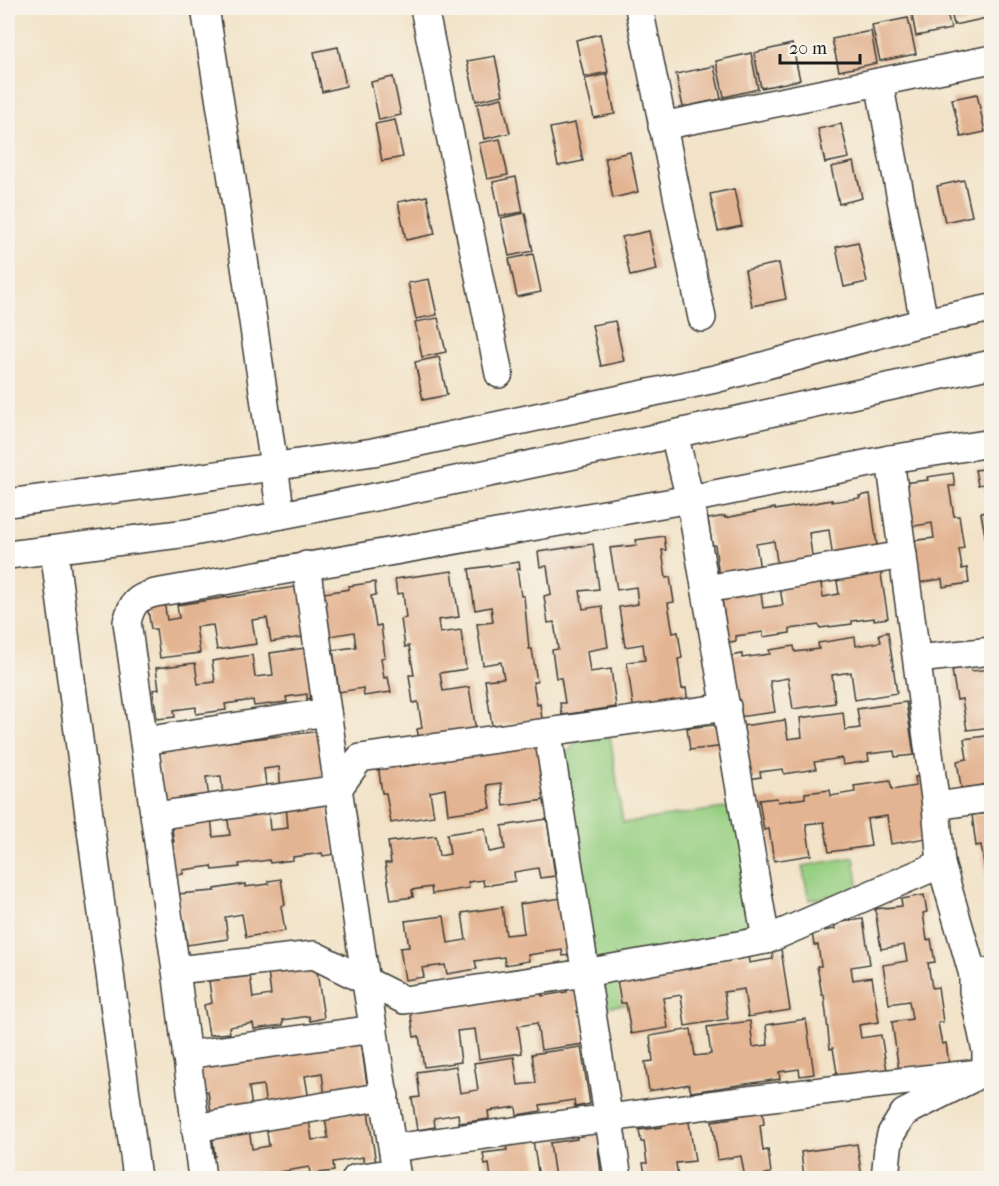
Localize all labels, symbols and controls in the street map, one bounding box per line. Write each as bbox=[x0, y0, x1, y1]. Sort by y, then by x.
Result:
scale bar bbox=[780, 27, 860, 65]
text: 20 m bbox=[789, 38, 827, 59]

